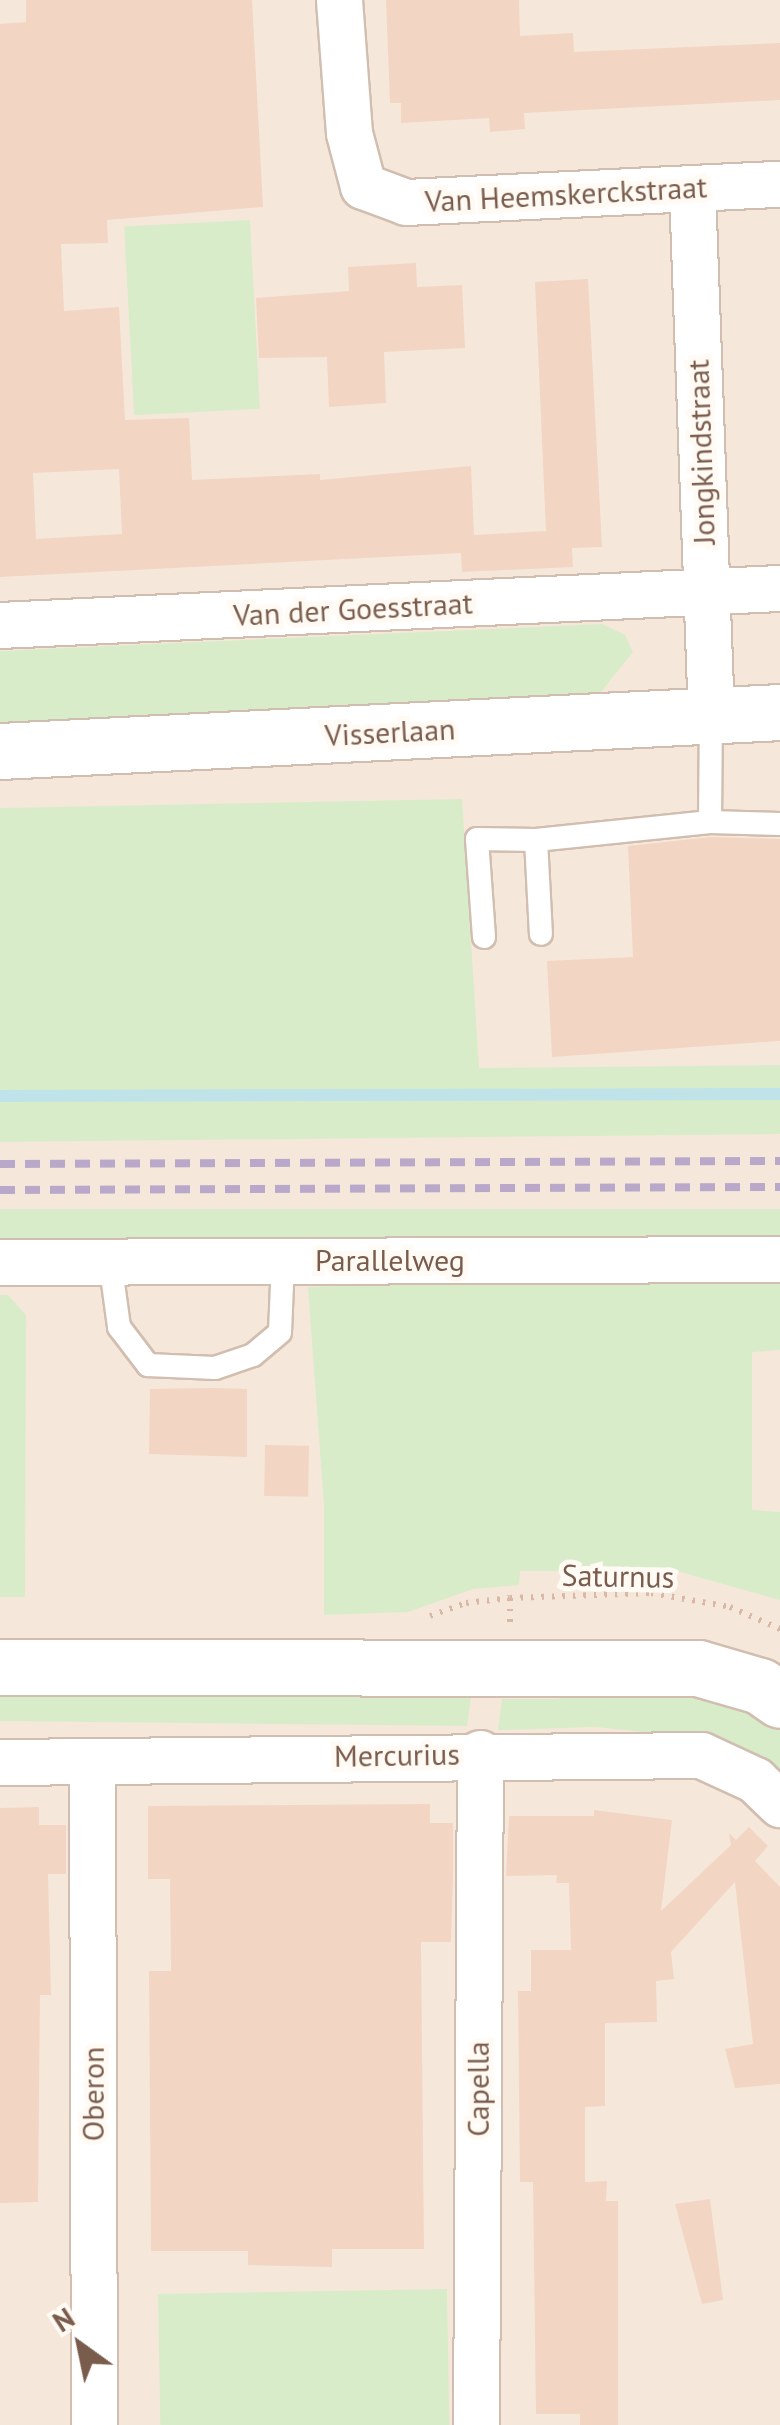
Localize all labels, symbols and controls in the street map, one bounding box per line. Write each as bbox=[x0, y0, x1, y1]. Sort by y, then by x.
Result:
street label: Van Heemskerckstraat bbox=[424, 169, 708, 219]
street label: Jongkindstraat bbox=[680, 359, 722, 545]
street label: Van der Goesstraat bbox=[232, 585, 474, 633]
street label: Visserlaan bbox=[324, 711, 456, 753]
street label: Parallelweg bbox=[315, 1242, 465, 1278]
street label: Saturnus bbox=[561, 1557, 675, 1595]
street label: Mercurius bbox=[334, 1736, 460, 1774]
street label: Capella bbox=[460, 2041, 496, 2137]
street label: Oberon bbox=[75, 2047, 111, 2141]
north arrow bbox=[30, 2295, 130, 2395]
text: N bbox=[46, 2299, 81, 2340]

